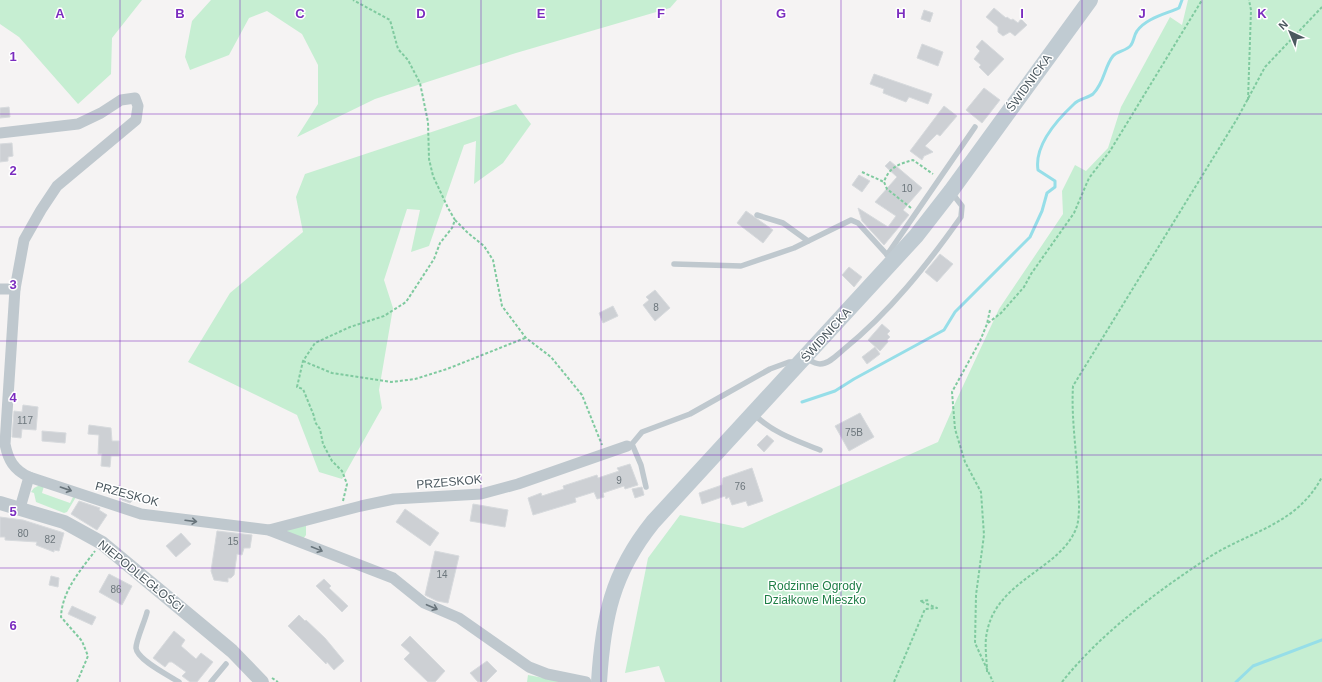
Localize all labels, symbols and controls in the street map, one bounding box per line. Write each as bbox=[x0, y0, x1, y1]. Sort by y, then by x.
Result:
text: A bbox=[55, 6, 65, 21]
text: B bbox=[175, 6, 185, 21]
text: C bbox=[295, 6, 305, 21]
text: D bbox=[416, 6, 426, 21]
text: E bbox=[537, 6, 546, 21]
text: F bbox=[657, 6, 665, 21]
text: G bbox=[776, 6, 786, 21]
text: H bbox=[896, 6, 906, 21]
text: I bbox=[1020, 6, 1024, 21]
text: J bbox=[1138, 6, 1146, 21]
text: K bbox=[1257, 6, 1267, 21]
north arrow bbox=[1270, 12, 1310, 52]
text: N bbox=[1276, 18, 1290, 32]
text: 1 bbox=[9, 49, 17, 64]
street label: ŚWIDNICKA bbox=[1003, 51, 1055, 115]
text: 2 bbox=[9, 163, 17, 178]
house number: 10 bbox=[901, 183, 913, 194]
text: 3 bbox=[9, 277, 17, 292]
house number: 8 bbox=[653, 302, 659, 313]
street label: ŚWIDNICKA bbox=[797, 304, 854, 365]
text: 4 bbox=[9, 390, 17, 405]
house number: 117 bbox=[17, 415, 33, 426]
house number: 75B bbox=[845, 427, 863, 438]
street label: PRZESKOK bbox=[416, 472, 482, 492]
house number: 9 bbox=[616, 475, 622, 486]
street label: PRZESKOK bbox=[94, 479, 160, 509]
house number: 76 bbox=[734, 481, 746, 492]
one-way arrow bbox=[59, 486, 71, 494]
text: 5 bbox=[9, 504, 17, 519]
one-way arrow bbox=[184, 517, 197, 525]
house number: 80 bbox=[17, 528, 29, 539]
house number: 82 bbox=[44, 534, 56, 545]
street label: NIEPODLEGŁOŚCI bbox=[95, 536, 187, 615]
house number: 15 bbox=[227, 536, 239, 547]
one-way arrow bbox=[311, 545, 323, 553]
house number: 14 bbox=[436, 569, 448, 580]
park label: Rodzinne Ogrody Działkowe Mieszko bbox=[764, 579, 866, 607]
house number: 86 bbox=[110, 584, 122, 595]
one-way arrow bbox=[426, 603, 438, 611]
text: 6 bbox=[9, 618, 17, 633]

